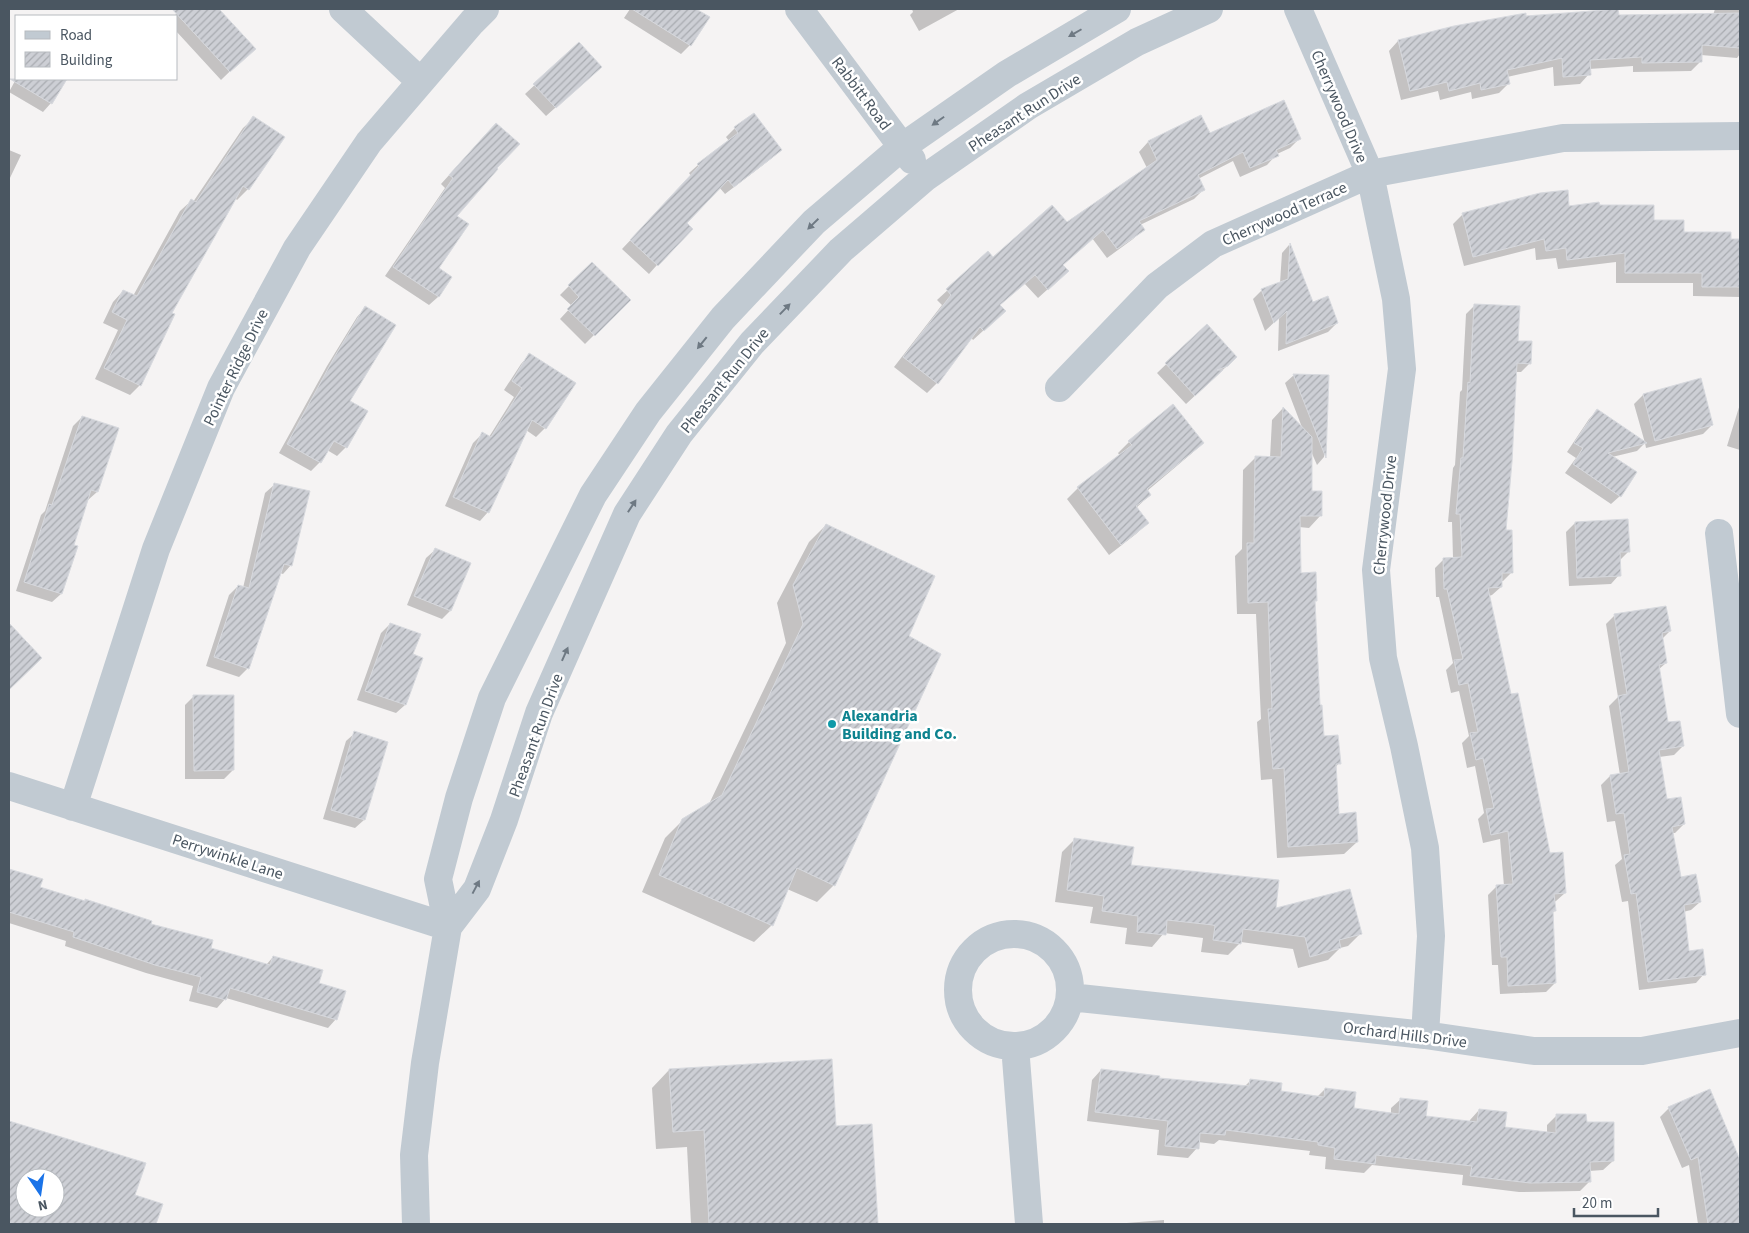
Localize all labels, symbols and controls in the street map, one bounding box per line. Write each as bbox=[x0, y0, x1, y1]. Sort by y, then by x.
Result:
legend bbox=[15, 15, 178, 80]
text: Road bbox=[60, 25, 92, 46]
one-way arrow bbox=[1068, 29, 1082, 38]
street label: Cherrywood Drive bbox=[1305, 47, 1373, 166]
text: Building bbox=[60, 50, 113, 71]
street label: Rabbitt Road bbox=[826, 52, 896, 135]
street label: Pheasant Run Drive bbox=[964, 68, 1085, 157]
one-way arrow bbox=[932, 116, 945, 126]
street label: Cherrywood Terrace bbox=[1218, 176, 1350, 251]
one-way arrow bbox=[807, 218, 819, 230]
one-way arrow bbox=[778, 303, 790, 315]
street label: Pointer Ridge Drive bbox=[198, 305, 274, 430]
street label: Pheasant Run Drive bbox=[675, 323, 774, 438]
one-way arrow bbox=[697, 336, 708, 349]
street label: Cherrywood Drive bbox=[1368, 454, 1402, 576]
one-way arrow bbox=[627, 500, 637, 513]
one-way arrow bbox=[562, 647, 570, 661]
street label: Pheasant Run Drive bbox=[503, 670, 569, 800]
place label: Alexandria Building and Co. bbox=[841, 705, 957, 745]
marker: Alexandria Building and Co. bbox=[826, 718, 838, 730]
street label: Perrywinkle Lane bbox=[169, 829, 286, 885]
one-way arrow bbox=[472, 880, 480, 895]
street label: Orchard Hills Drive bbox=[1342, 1016, 1468, 1054]
north arrow bbox=[15, 1168, 65, 1218]
scale bar bbox=[1574, 1186, 1658, 1218]
text: 20 m bbox=[1582, 1193, 1612, 1214]
text: N bbox=[36, 1194, 49, 1215]

